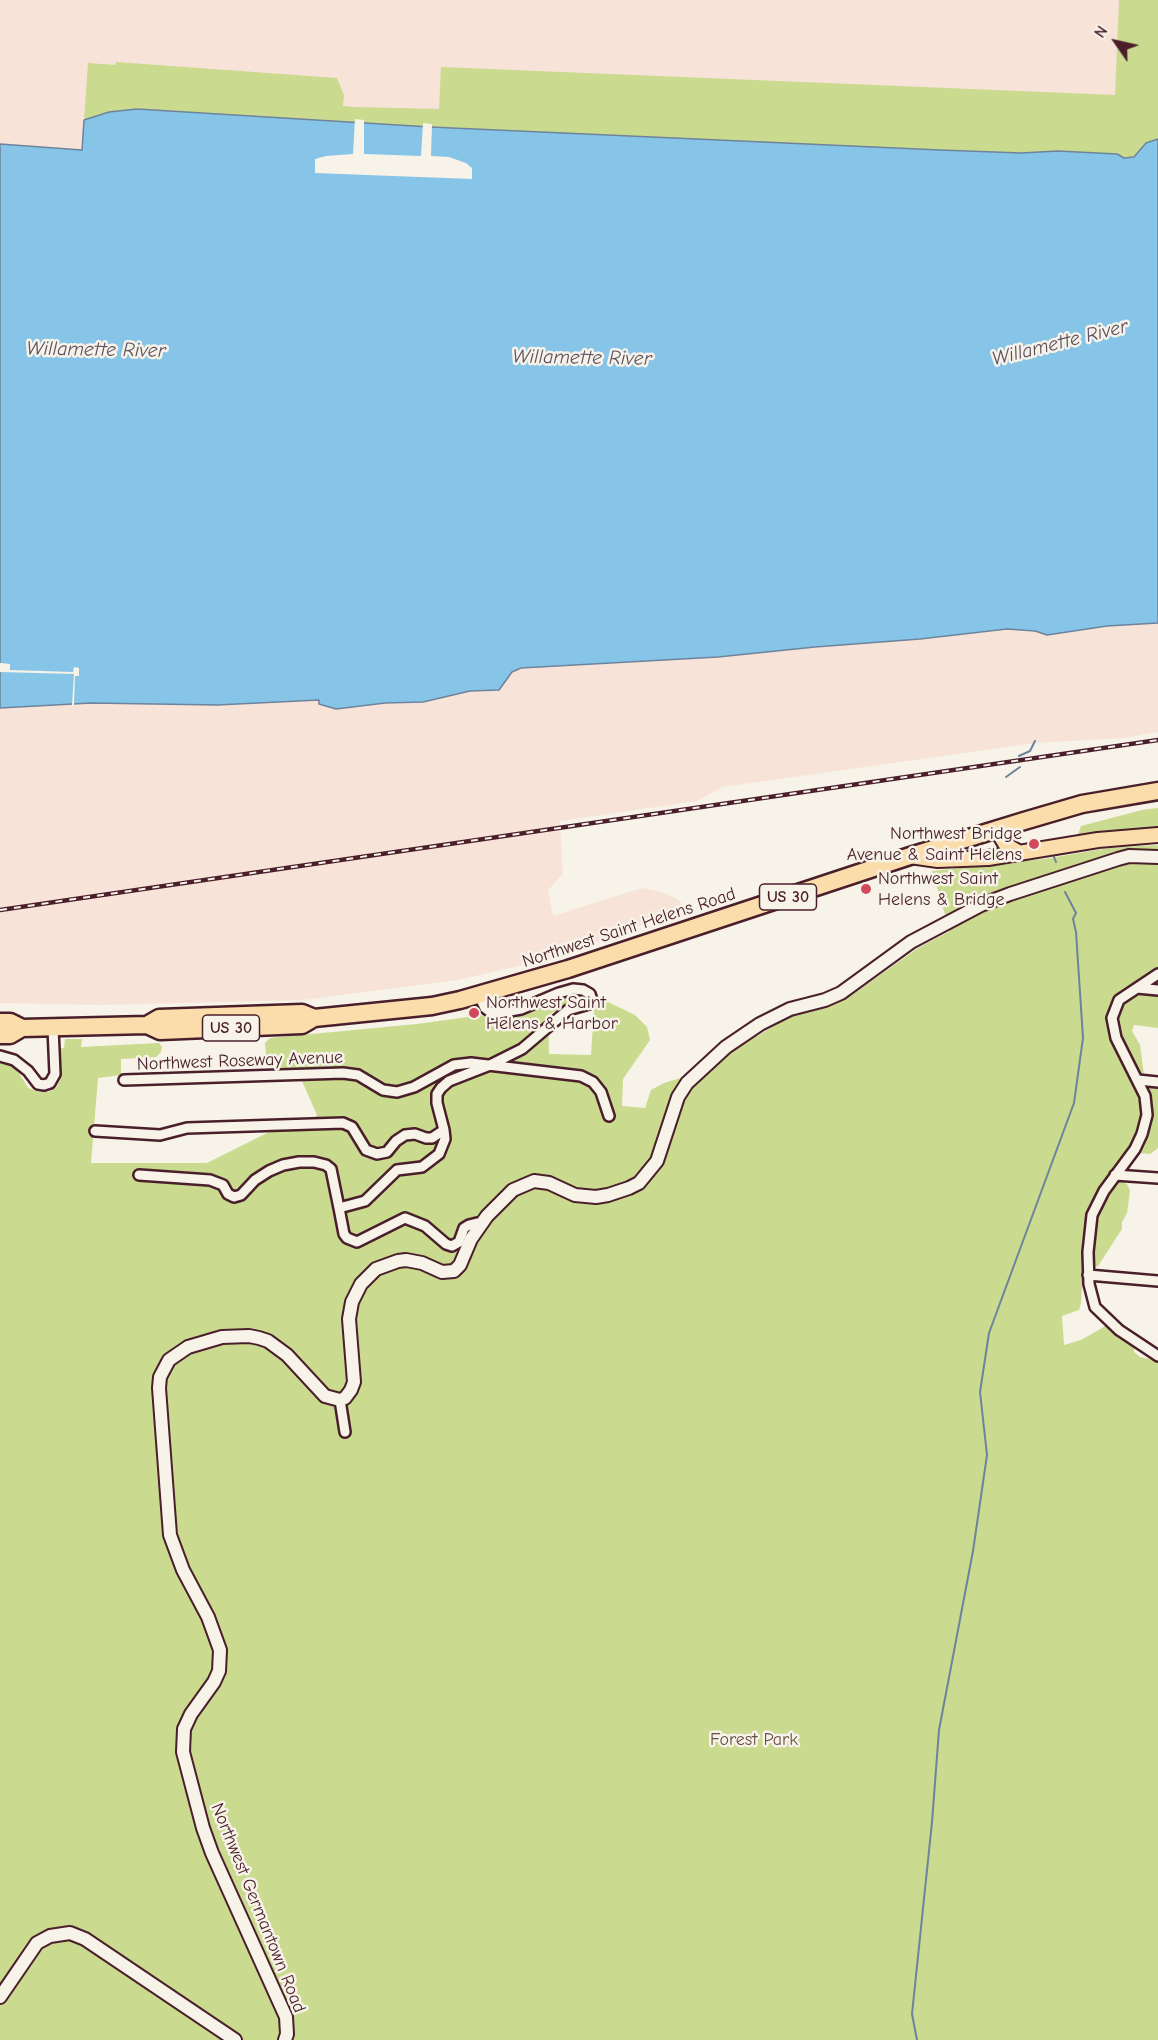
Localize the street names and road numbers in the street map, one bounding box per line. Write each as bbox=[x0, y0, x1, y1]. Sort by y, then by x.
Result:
street label: Northwest Saint Helens Road bbox=[520, 883, 738, 973]
road number: US 30 bbox=[760, 884, 816, 910]
road number: US 30 bbox=[202, 1015, 260, 1041]
street label: Northwest Roseway Avenue bbox=[137, 1047, 343, 1075]
street label: Northwest Germantown Road bbox=[206, 1800, 310, 2016]

